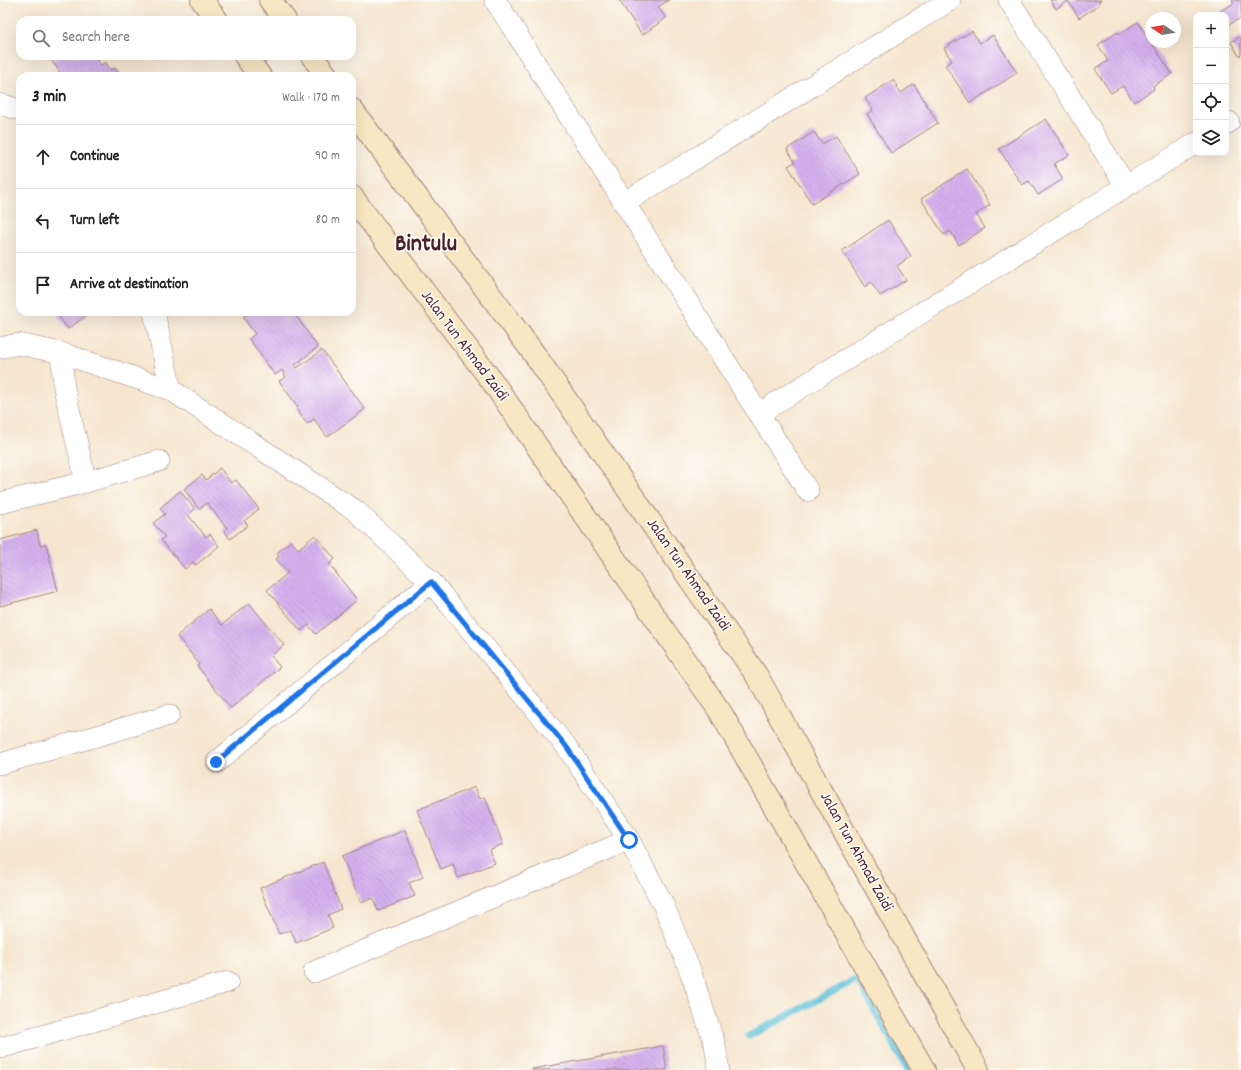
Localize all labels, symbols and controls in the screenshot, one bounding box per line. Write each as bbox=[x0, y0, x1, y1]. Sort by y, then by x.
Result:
north arrow bbox=[1145, 12, 1181, 48]
map controls bbox=[1193, 12, 1229, 156]
button: + bbox=[1193, 12, 1229, 48]
search box bbox=[16, 16, 356, 60]
icon: search bbox=[30, 27, 52, 49]
text: Search here bbox=[62, 27, 130, 49]
button: − bbox=[1193, 48, 1229, 84]
button: locate bbox=[1193, 84, 1229, 120]
text: 3 min bbox=[32, 86, 66, 110]
text: Walk · 170 m bbox=[282, 89, 340, 108]
button: layers bbox=[1193, 120, 1229, 156]
icon: ahead bbox=[32, 146, 54, 168]
text: Continue bbox=[70, 146, 119, 168]
text: 90 m bbox=[315, 147, 340, 166]
icon: left bbox=[32, 210, 54, 232]
text: Turn left bbox=[70, 210, 119, 232]
text: 80 m bbox=[316, 211, 340, 230]
district label: Bintulu bbox=[395, 228, 457, 262]
icon: arrive bbox=[32, 274, 54, 296]
text: Arrive at destination bbox=[70, 274, 188, 296]
street label: Jalan Tun Ahmad Zaidi bbox=[415, 286, 513, 406]
street label: Jalan Tun Ahmad Zaidi bbox=[640, 514, 736, 636]
route end bbox=[207, 753, 225, 771]
street label: Jalan Tun Ahmad Zaidi bbox=[814, 788, 898, 916]
route start bbox=[620, 831, 638, 849]

